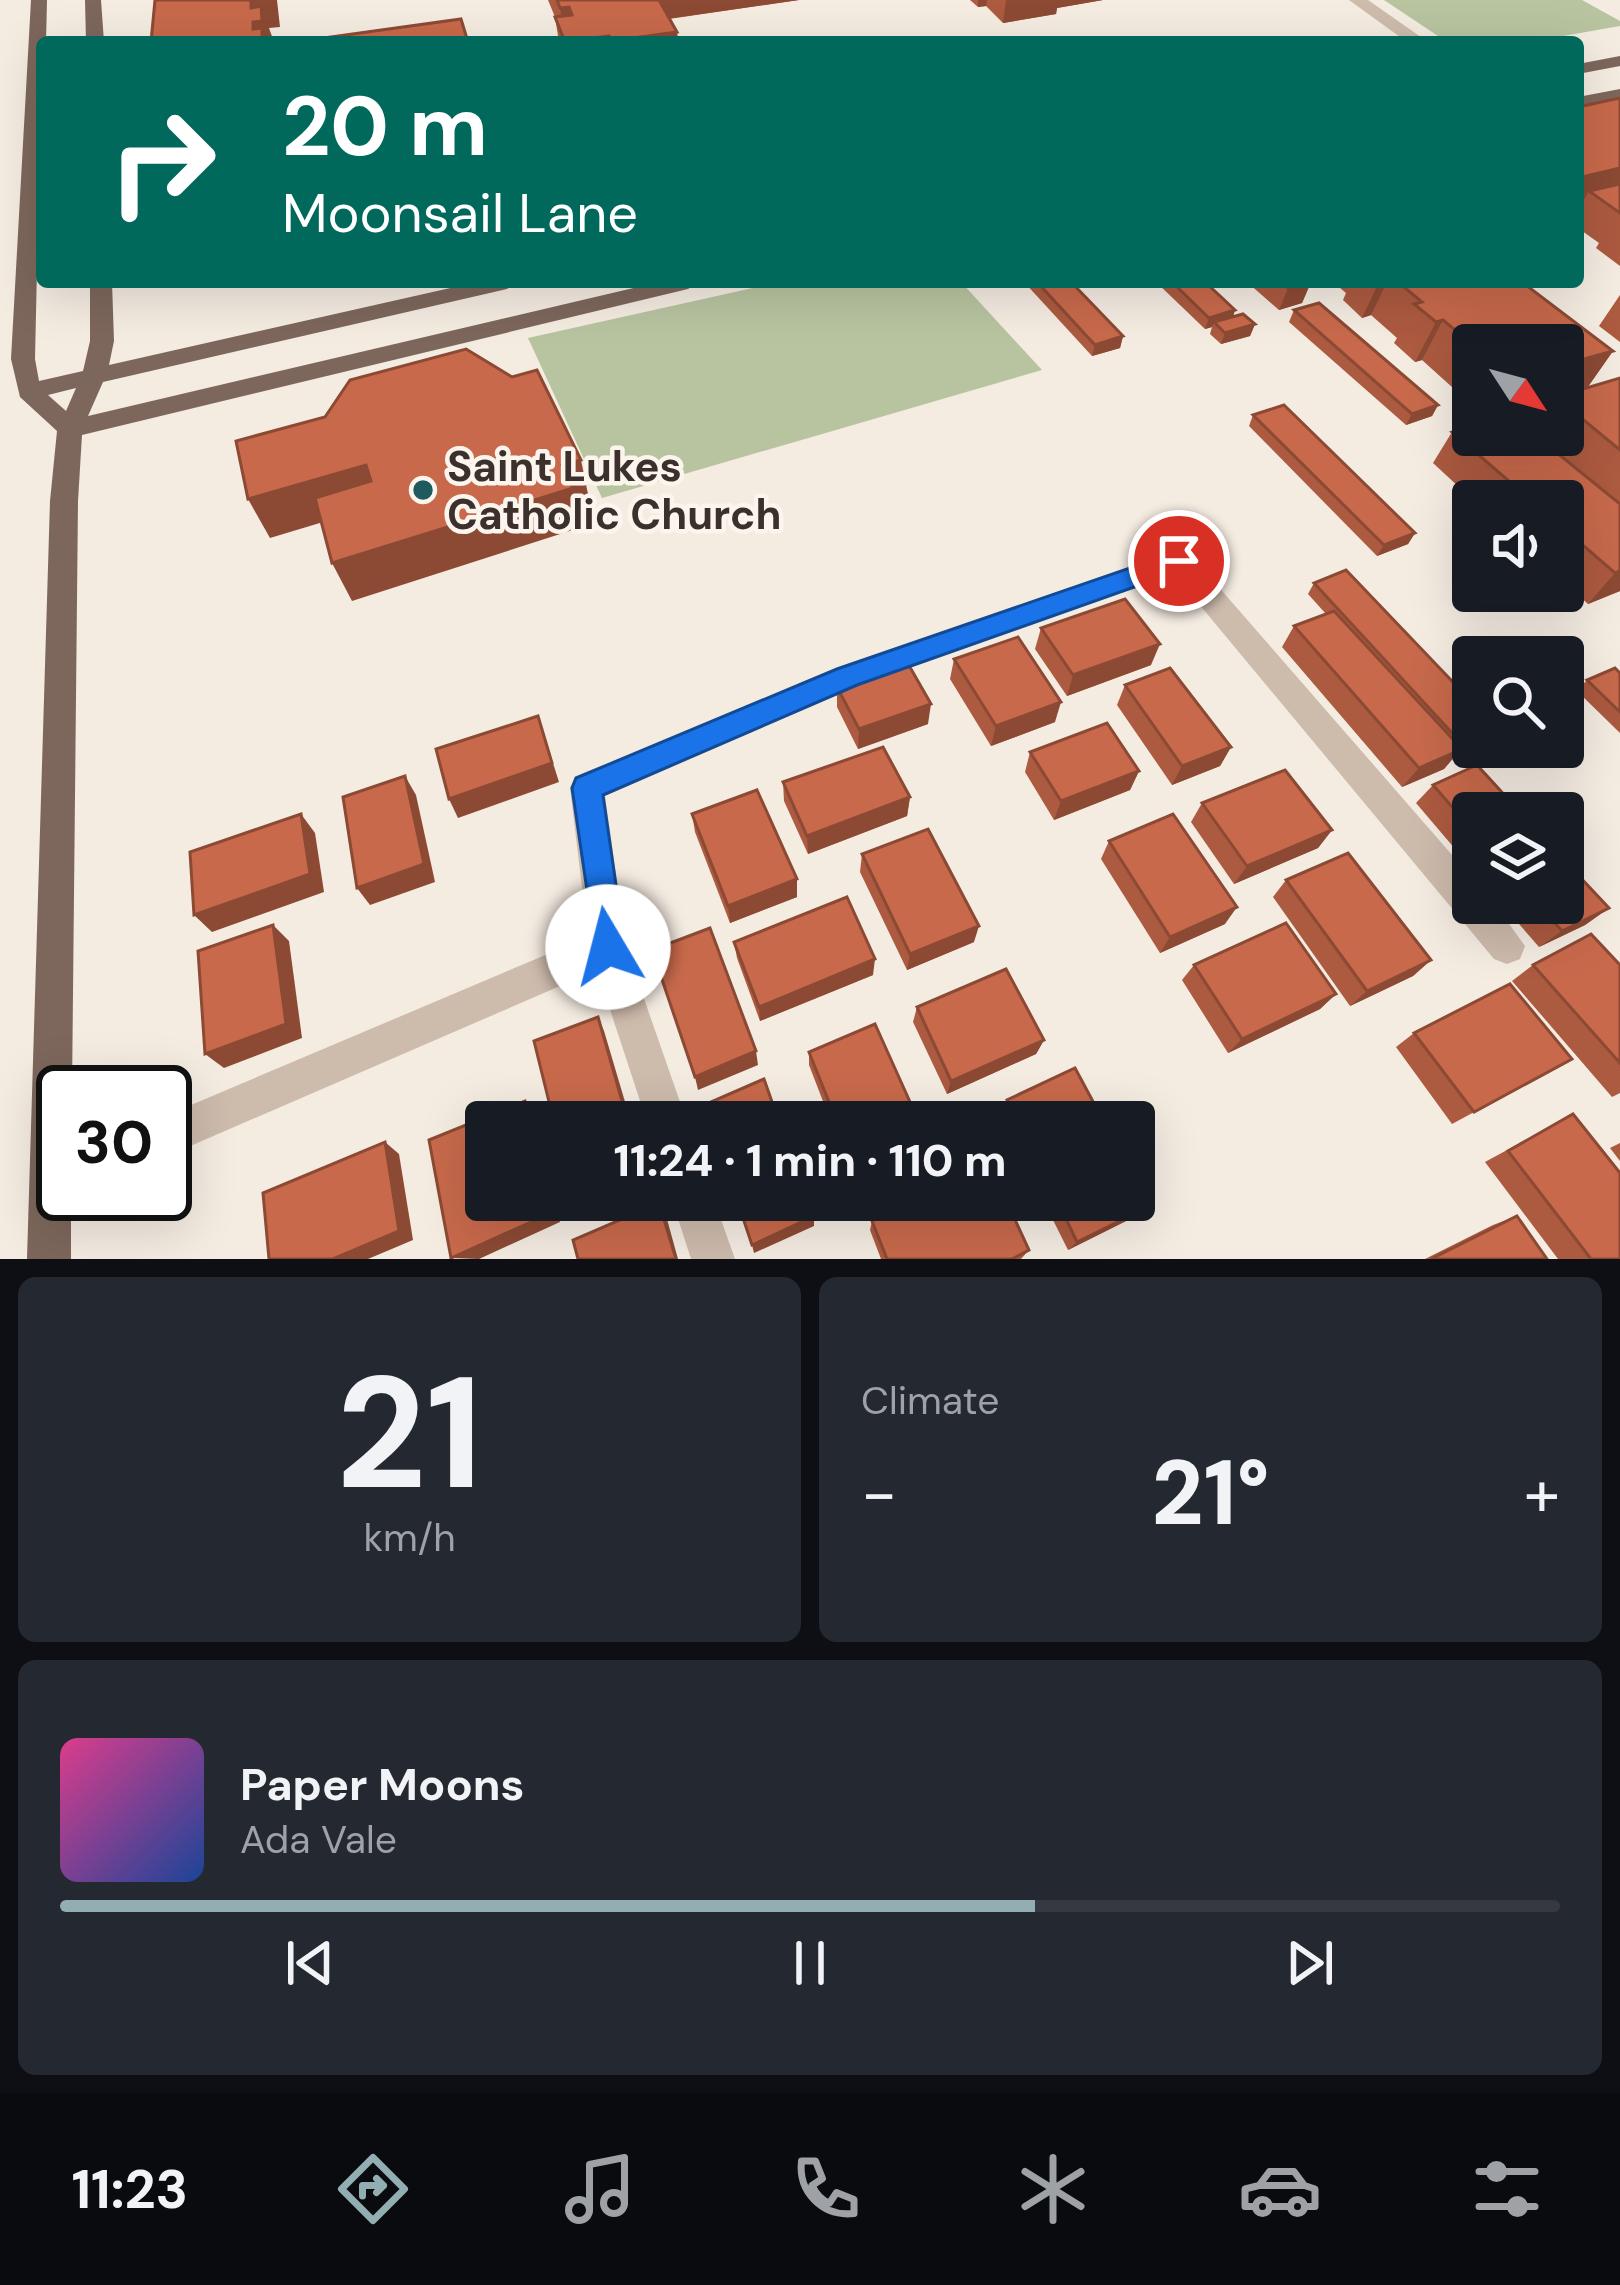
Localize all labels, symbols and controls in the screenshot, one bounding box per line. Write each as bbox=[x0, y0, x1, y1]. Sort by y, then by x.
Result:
text: 20 m bbox=[282, 72, 488, 181]
icon: right bbox=[84, 84, 240, 240]
text: Moonsail Lane bbox=[282, 178, 638, 249]
north arrow bbox=[1452, 324, 1584, 456]
map controls bbox=[1452, 324, 1584, 924]
place label: Saint Lukes Catholic Church bbox=[447, 439, 781, 542]
marker: Saint Lukes Catholic Church bbox=[410, 477, 436, 503]
button: sound bbox=[1452, 480, 1584, 612]
pin bbox=[1128, 510, 1230, 612]
icon: arrive bbox=[1146, 528, 1212, 594]
button: search bbox=[1452, 636, 1584, 768]
button: layers bbox=[1452, 792, 1584, 924]
position arrow bbox=[545, 884, 671, 1010]
speed limit sign: 30 bbox=[36, 1065, 192, 1221]
text: 11:24 · 1 min · 110 m bbox=[613, 1131, 1007, 1190]
text: 21 bbox=[336, 1332, 483, 1535]
text: Climate bbox=[861, 1375, 999, 1426]
text: 21° bbox=[1151, 1435, 1270, 1552]
text: − bbox=[861, 1451, 897, 1536]
text: + bbox=[1524, 1451, 1560, 1536]
text: km/h bbox=[363, 1512, 456, 1563]
text: Paper Moons bbox=[240, 1755, 525, 1814]
text: Ada Vale bbox=[240, 1814, 397, 1865]
icon: previous bbox=[277, 1930, 343, 1996]
icon: pause bbox=[777, 1930, 843, 1996]
icon: next bbox=[1277, 1930, 1343, 1996]
icon: directions bbox=[331, 2147, 415, 2231]
icon: music bbox=[558, 2147, 642, 2231]
icon: phone bbox=[784, 2147, 868, 2231]
icon: climate bbox=[1011, 2147, 1095, 2231]
icon: car bbox=[1238, 2147, 1322, 2231]
icon: filters bbox=[1465, 2147, 1549, 2231]
text: 11:23 bbox=[71, 2154, 188, 2225]

